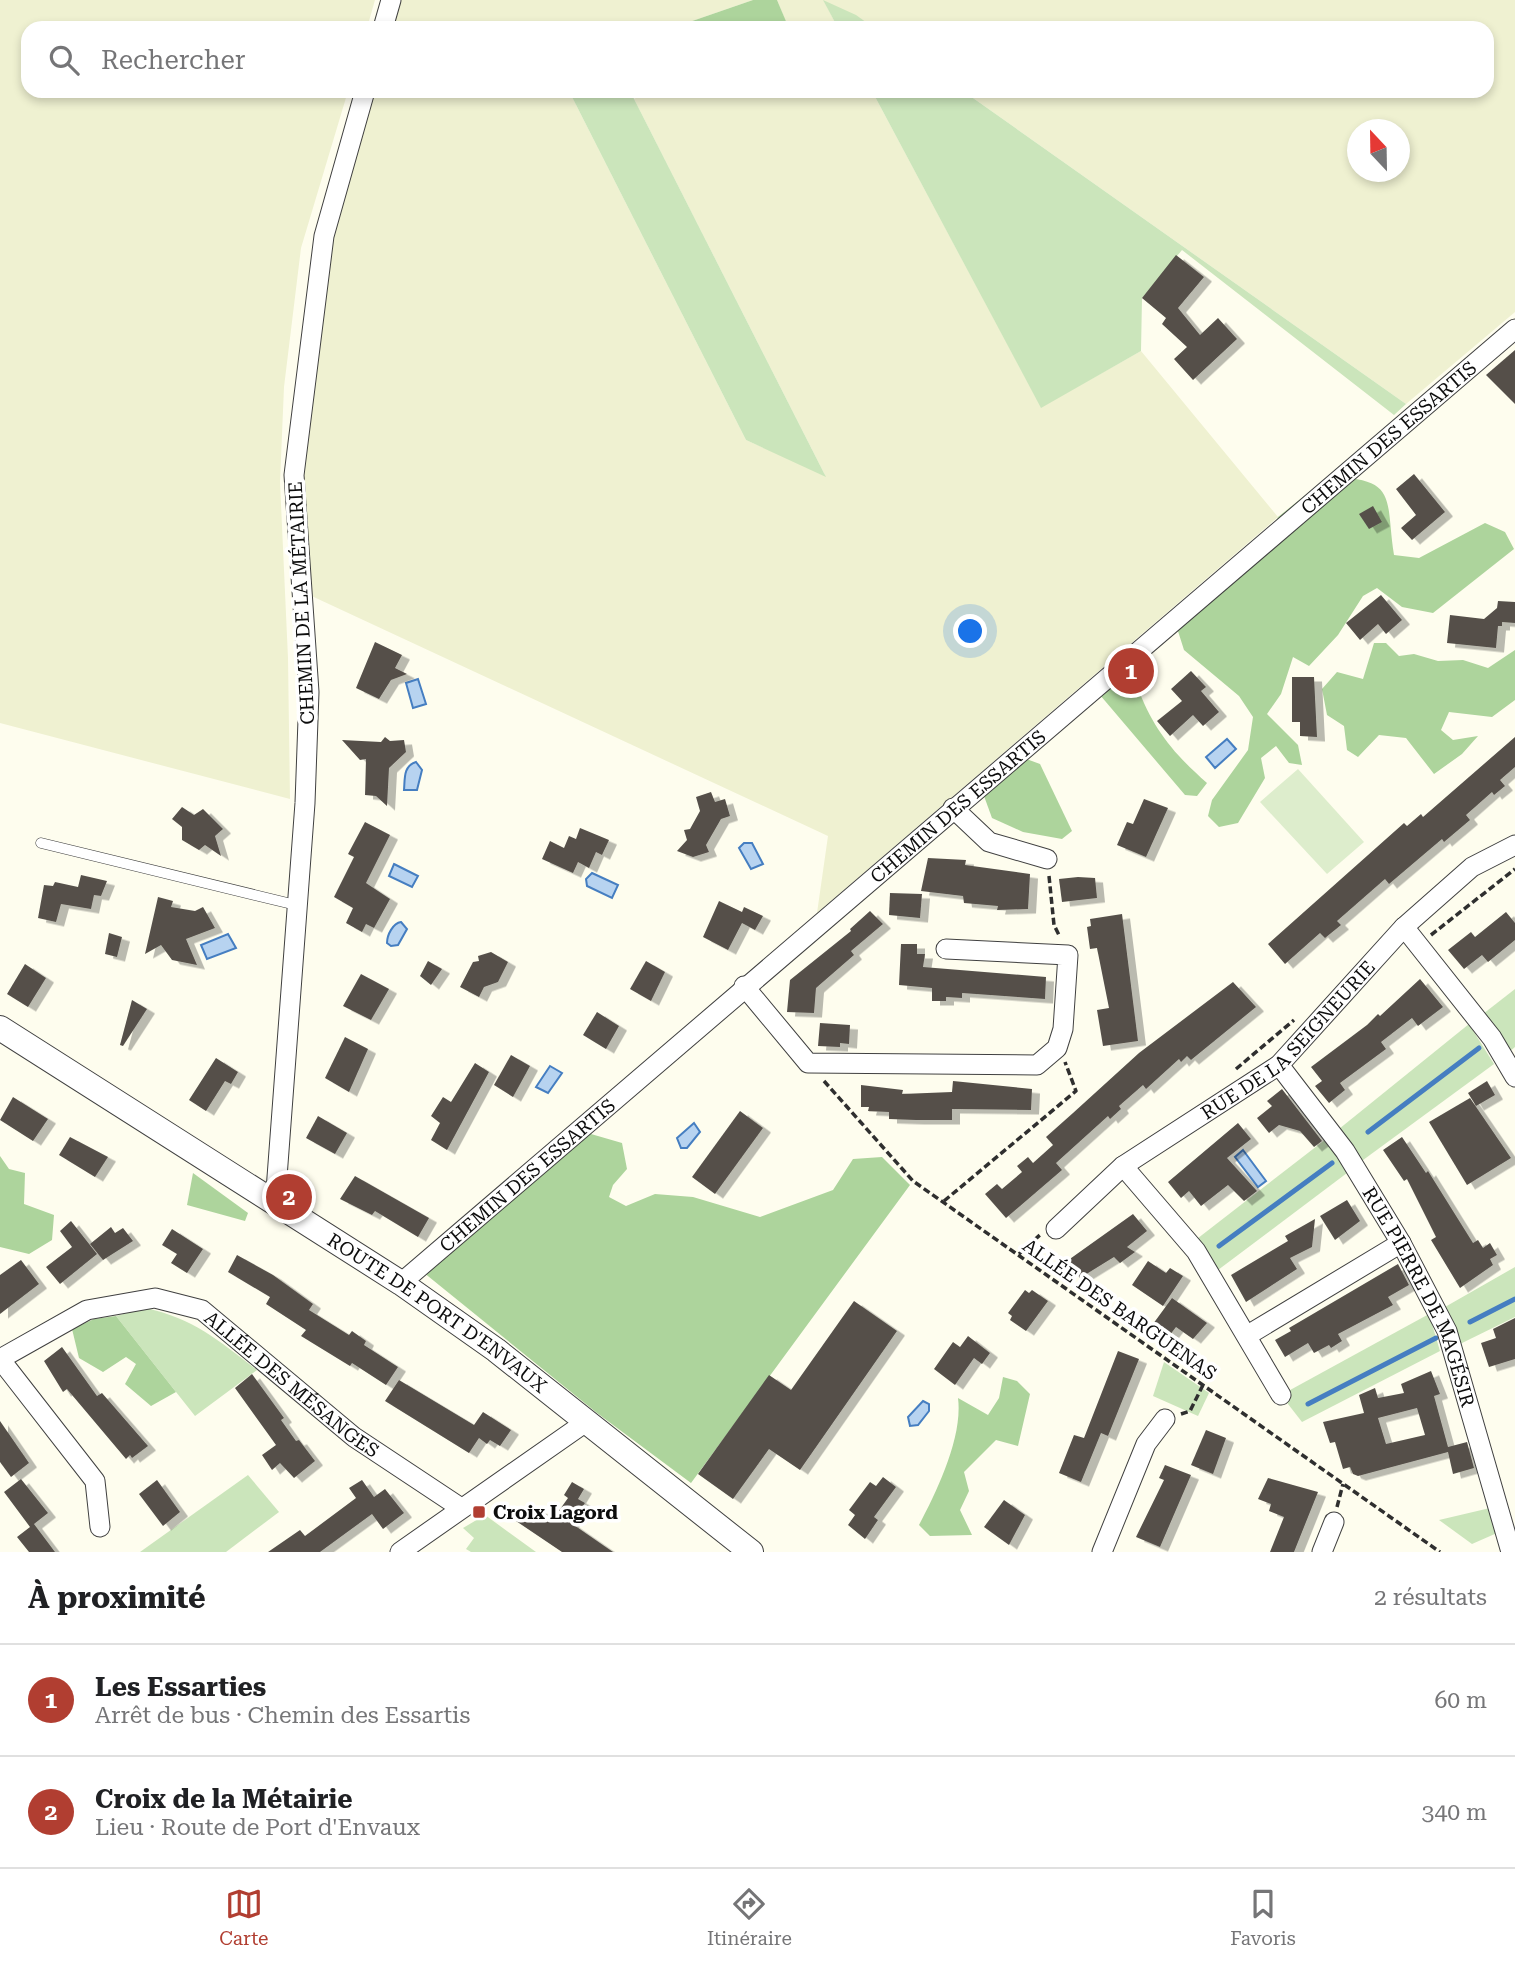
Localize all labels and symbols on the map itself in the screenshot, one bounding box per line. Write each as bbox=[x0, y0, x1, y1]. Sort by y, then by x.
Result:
north arrow bbox=[1347, 119, 1410, 182]
street label: CHEMIN DES ESSARTIS bbox=[1296, 356, 1481, 519]
street label: CHEMIN DE LA MÉTAIRIE bbox=[284, 481, 319, 725]
your location bbox=[953, 614, 987, 648]
pin: 1 bbox=[1108, 645, 1154, 697]
street label: CHEMIN DES ESSARTIS bbox=[866, 725, 1051, 888]
street label: RUE DE LA SEIGNEURIE bbox=[1197, 956, 1380, 1124]
street label: CHEMIN DES ESSARTIS bbox=[435, 1094, 620, 1257]
pin: 2 bbox=[266, 1171, 312, 1223]
street label: RUE PIERRE DE MAGÉSIR bbox=[1357, 1183, 1479, 1410]
street label: ROUTE DE PORT D'ENVAUX bbox=[323, 1228, 551, 1398]
street label: ALLÉE DES BARGUENAS bbox=[1018, 1234, 1221, 1385]
street label: ALLÉE DES MÉSANGES bbox=[200, 1306, 383, 1462]
place label: Croix Lagord bbox=[493, 1501, 618, 1524]
marker: Croix Lagord bbox=[471, 1504, 487, 1520]

